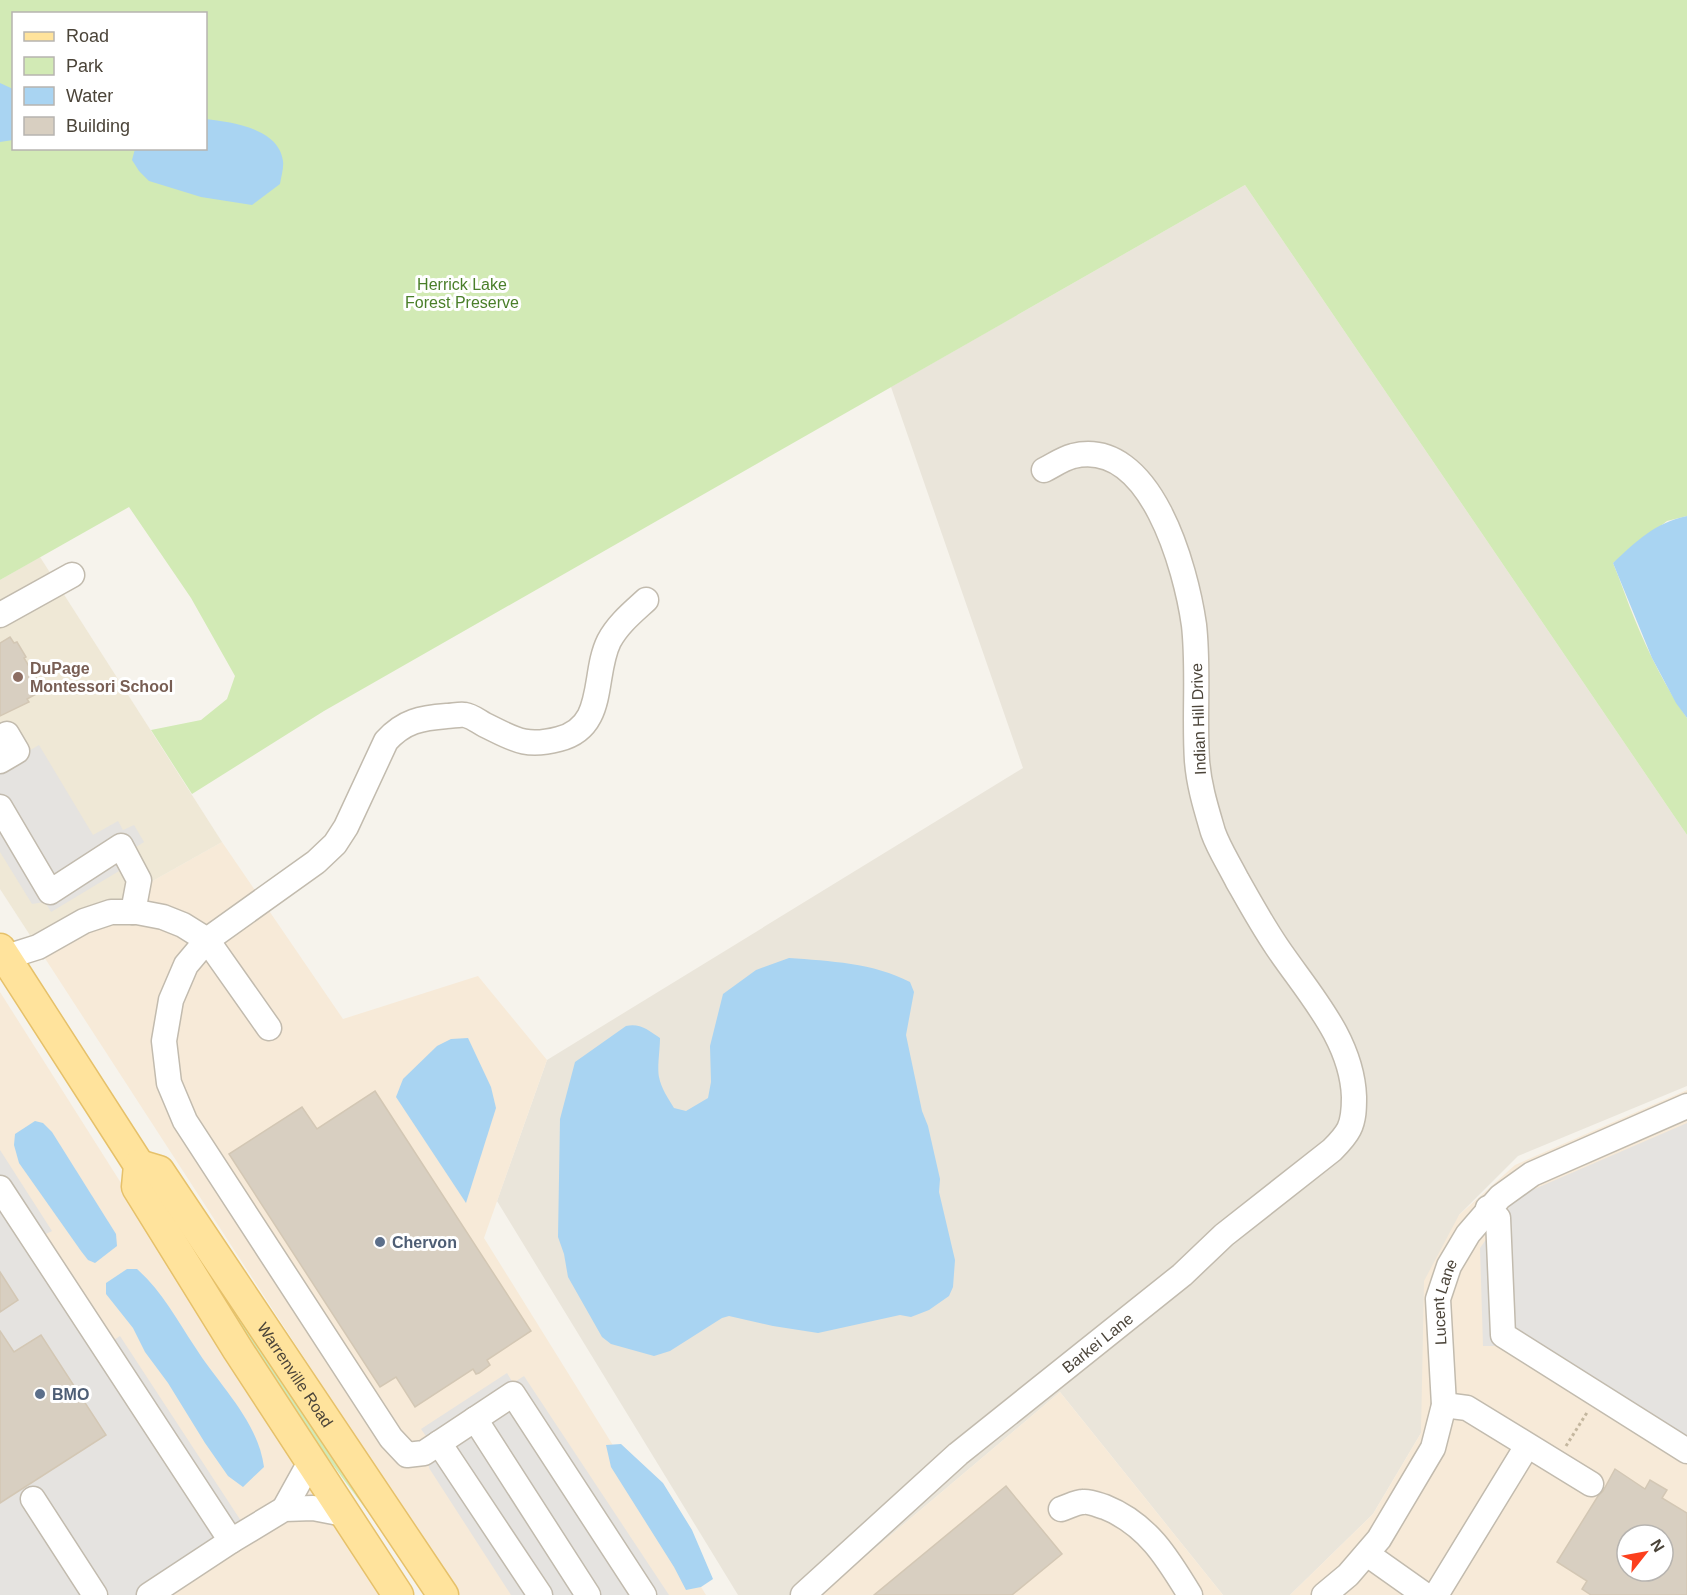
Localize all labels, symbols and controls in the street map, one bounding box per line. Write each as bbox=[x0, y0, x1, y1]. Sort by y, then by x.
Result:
legend bbox=[12, 12, 207, 150]
text: Road bbox=[66, 26, 109, 46]
text: Park bbox=[66, 56, 104, 76]
text: Water bbox=[66, 86, 113, 106]
text: Building bbox=[66, 116, 130, 136]
park label: Herrick Lake Forest Preserve bbox=[405, 276, 519, 311]
place label: DuPage Montessori School bbox=[30, 660, 173, 695]
street label: Indian Hill Drive bbox=[1188, 663, 1209, 775]
marker: DuPage Montessori School bbox=[11, 670, 25, 684]
place label: Chervon bbox=[392, 1234, 457, 1251]
marker: Chervon bbox=[373, 1235, 387, 1249]
street label: Lucent Lane bbox=[1430, 1256, 1460, 1346]
street label: Barkei Lane bbox=[1059, 1310, 1136, 1376]
street label: Warrenville Road bbox=[254, 1319, 336, 1430]
place label: BMO bbox=[52, 1386, 89, 1403]
marker: BMO bbox=[33, 1387, 47, 1401]
north arrow bbox=[1615, 1523, 1675, 1583]
text: N bbox=[1647, 1536, 1668, 1555]

